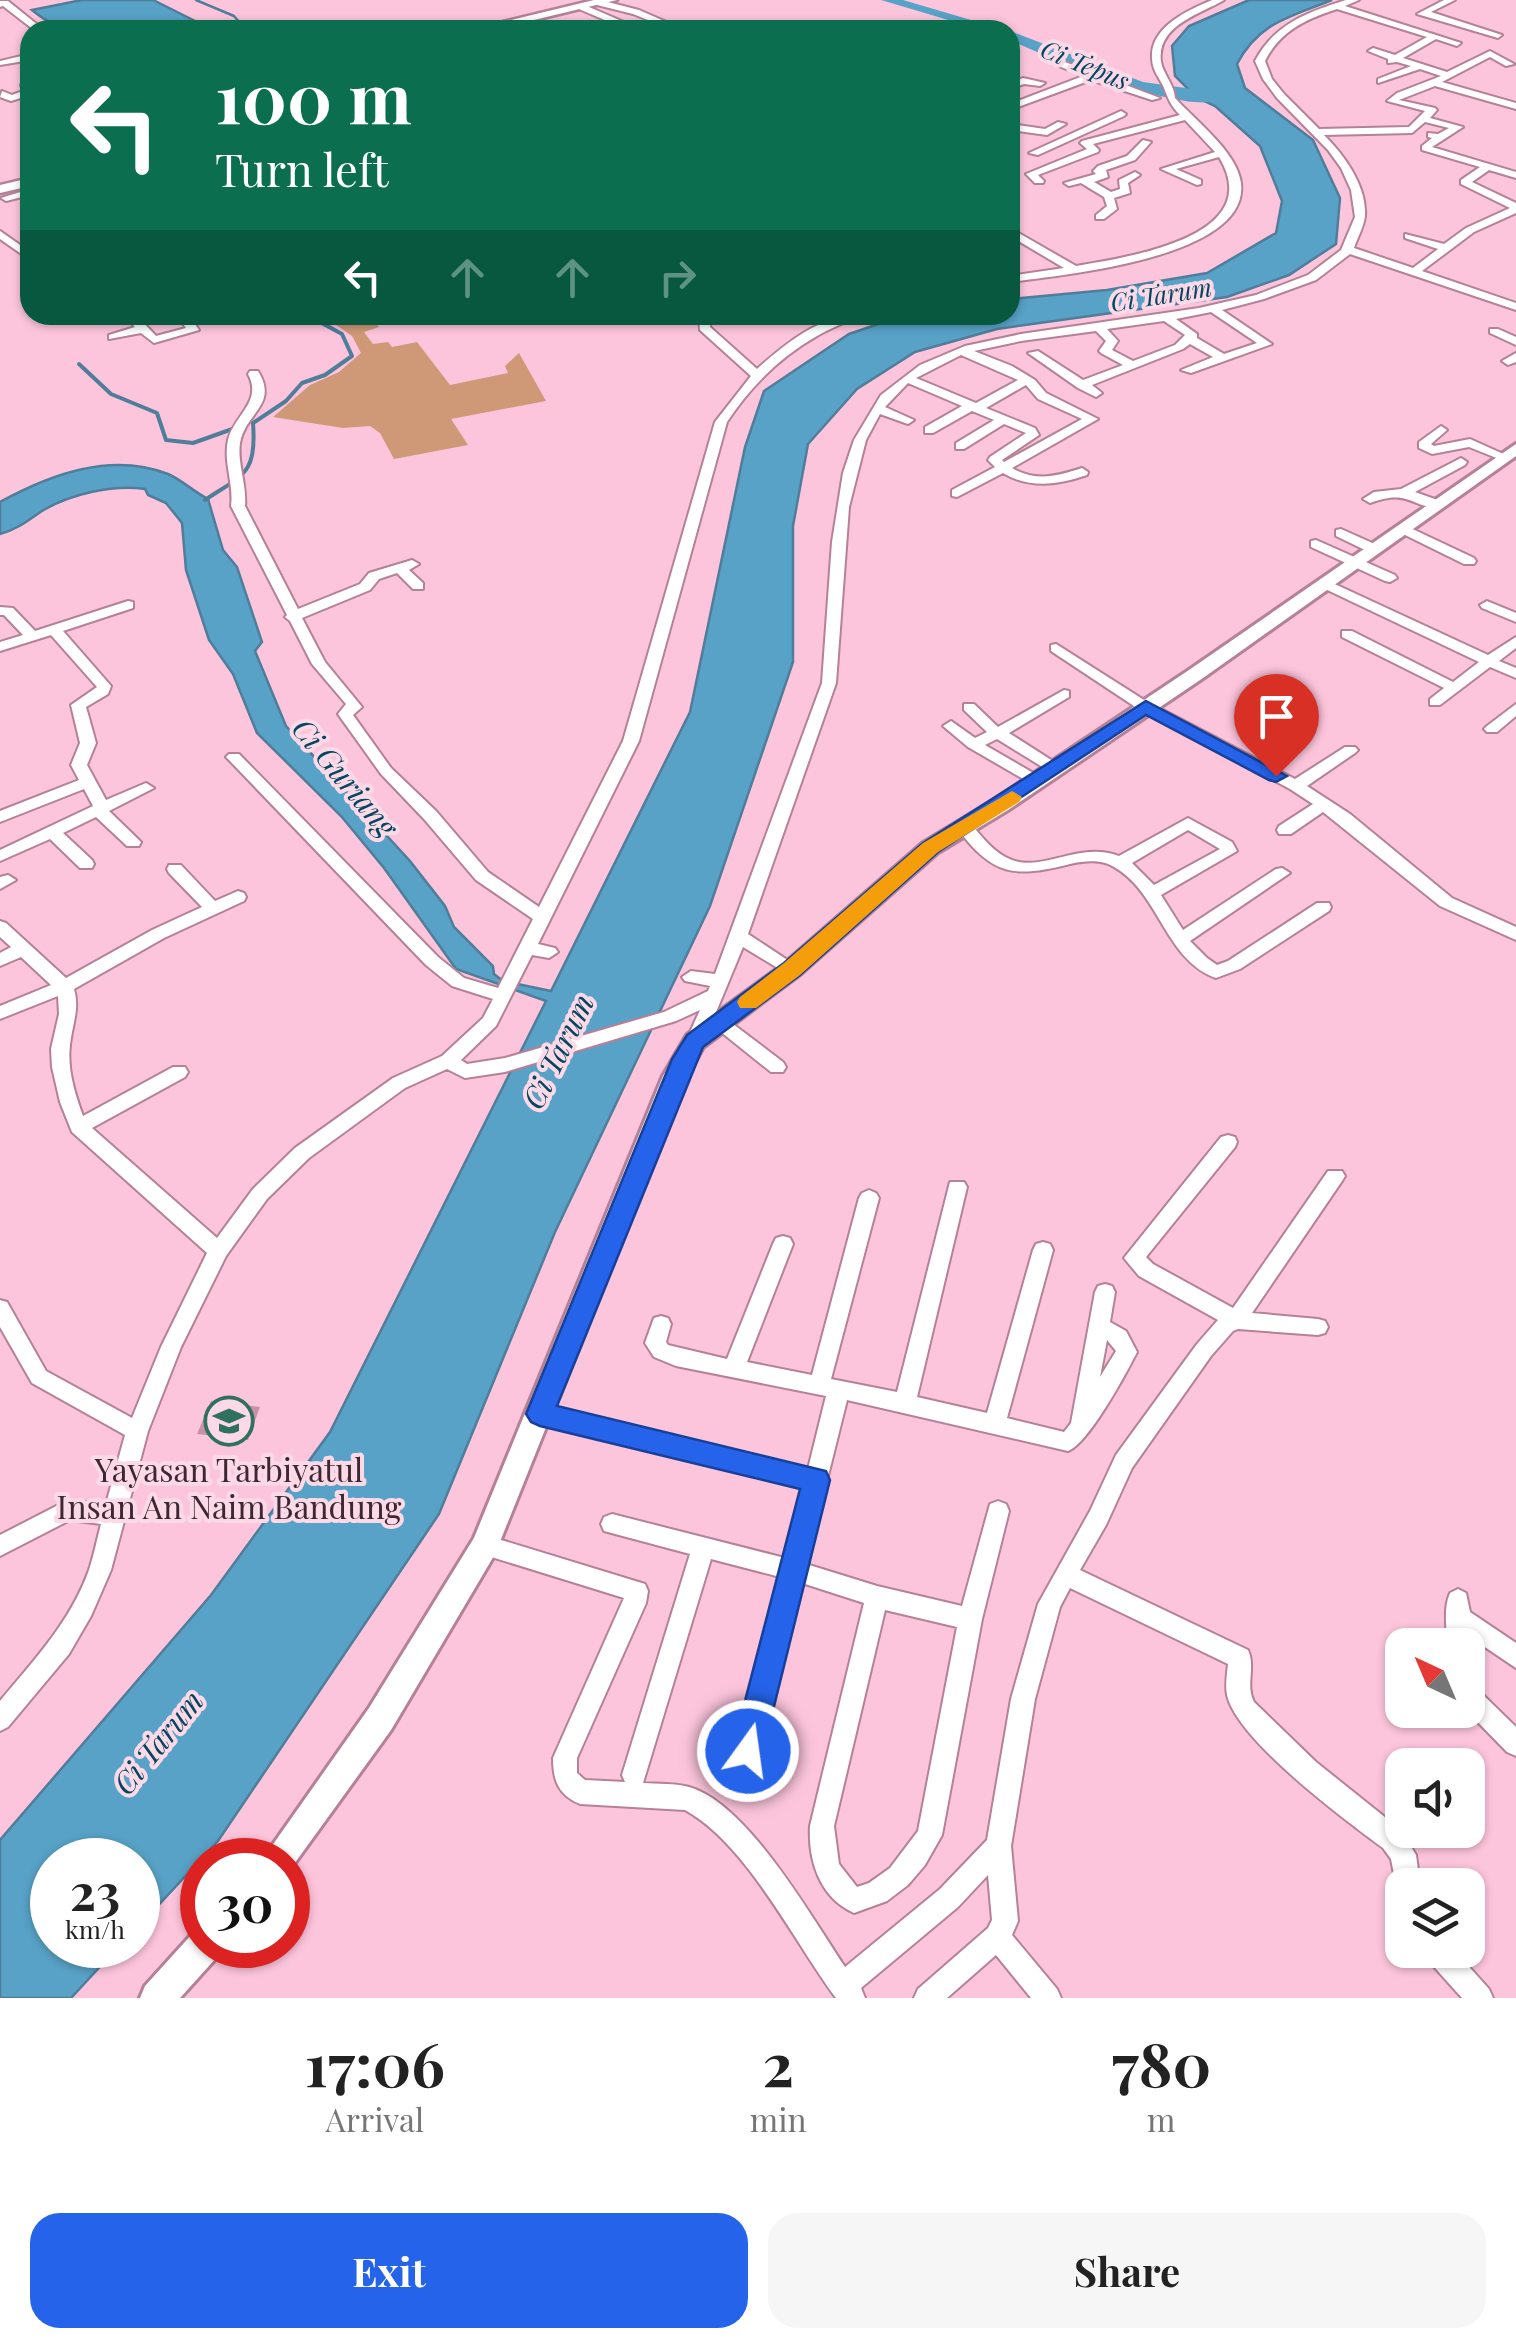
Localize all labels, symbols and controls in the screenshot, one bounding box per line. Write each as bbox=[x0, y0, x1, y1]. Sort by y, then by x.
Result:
water label: Ci Tepus bbox=[1037, 31, 1135, 96]
text: 100 m bbox=[215, 48, 412, 142]
icon: left bbox=[50, 60, 180, 190]
text: Turn left bbox=[215, 138, 389, 198]
icon: left bbox=[335, 250, 390, 305]
icon: ahead bbox=[440, 250, 495, 305]
icon: ahead bbox=[545, 250, 600, 305]
icon: right bbox=[650, 250, 705, 305]
water label: Ci Tarum bbox=[1108, 269, 1214, 318]
pin bbox=[1234, 674, 1319, 777]
icon: arrive bbox=[1249, 689, 1304, 744]
water label: Ci Guriang bbox=[284, 709, 409, 846]
water label: Ci Tarum bbox=[512, 987, 602, 1115]
school or university icon: Yayasan Tarbiyatul Insan An Naim Bandung bbox=[203, 1395, 255, 1447]
place label: Yayasan Tarbiyatul Insan An Naim Bandung bbox=[57, 1447, 402, 1527]
north arrow bbox=[1385, 1628, 1485, 1728]
map controls bbox=[1385, 1628, 1485, 1968]
water label: Ci Tarum bbox=[103, 1681, 212, 1802]
position arrow bbox=[696, 1699, 800, 1803]
button: sound bbox=[1385, 1748, 1485, 1848]
speed limit sign: 30 bbox=[180, 1838, 310, 1968]
text: 23 bbox=[70, 1857, 120, 1924]
button: layers bbox=[1385, 1868, 1485, 1968]
text: km/h bbox=[65, 1912, 125, 1945]
text: 17:06 bbox=[305, 2022, 445, 2102]
text: 2 bbox=[762, 2022, 794, 2102]
text: 780 bbox=[1111, 2022, 1211, 2102]
text: Arrival bbox=[326, 2097, 424, 2140]
text: min bbox=[750, 2097, 807, 2140]
text: m bbox=[1147, 2097, 1176, 2140]
button: Exit bbox=[30, 2213, 748, 2328]
button: Share bbox=[768, 2213, 1486, 2328]

